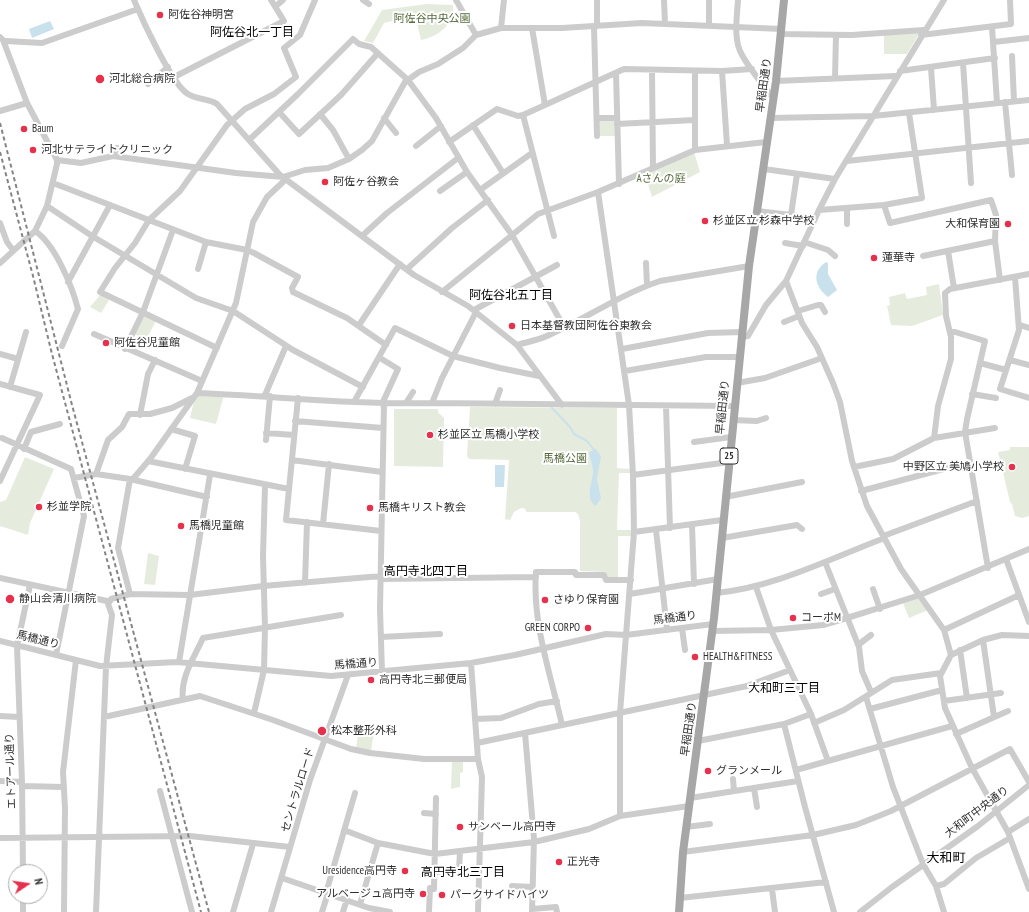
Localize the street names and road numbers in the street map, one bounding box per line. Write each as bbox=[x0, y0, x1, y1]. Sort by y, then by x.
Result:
street label: 早稲田通り bbox=[754, 57, 774, 113]
street label: 早稲田通り bbox=[714, 379, 732, 435]
road number: 25 bbox=[720, 448, 738, 464]
street label: 馬橋通り bbox=[652, 609, 698, 627]
street label: 馬橋通り bbox=[15, 628, 61, 652]
street label: 馬橋通り bbox=[334, 656, 378, 672]
street label: 早稲田通り bbox=[679, 701, 699, 757]
street label: エトアール通り bbox=[3, 733, 19, 809]
street label: セントラルロード bbox=[279, 746, 317, 834]
street label: 大和町中央通り bbox=[942, 784, 1012, 840]

